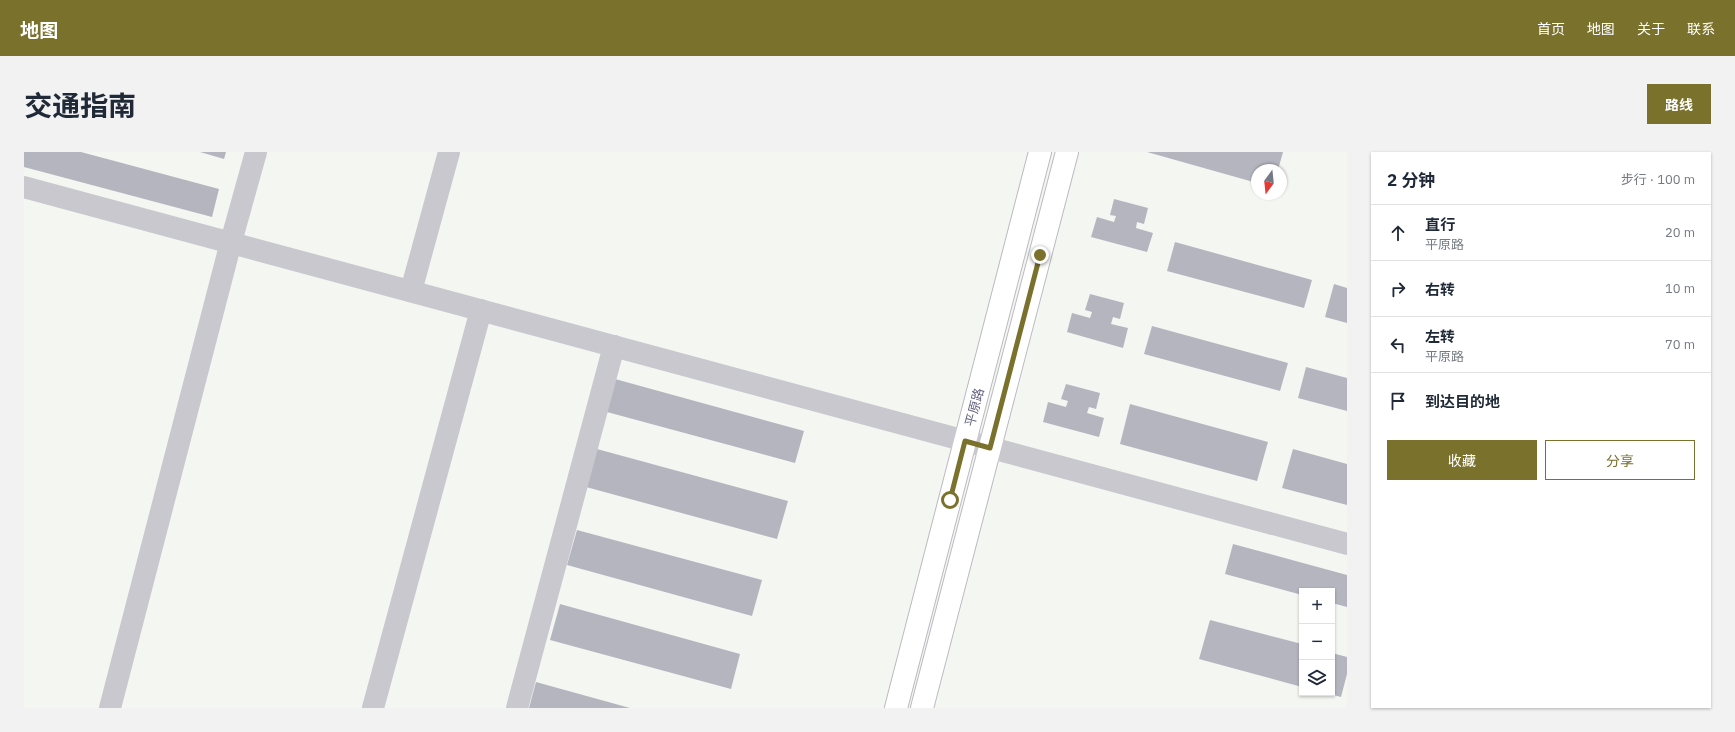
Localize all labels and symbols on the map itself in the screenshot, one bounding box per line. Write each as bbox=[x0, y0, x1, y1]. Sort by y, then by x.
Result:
north arrow bbox=[1251, 164, 1287, 200]
route end bbox=[1031, 246, 1049, 264]
street label: 平原路 bbox=[961, 386, 988, 428]
route start bbox=[941, 491, 959, 509]

